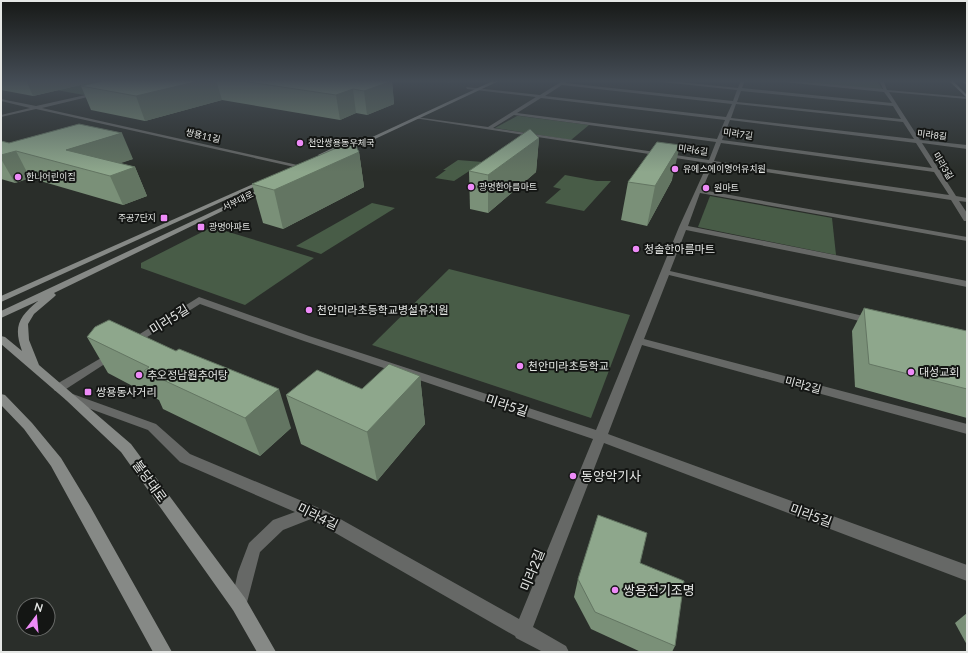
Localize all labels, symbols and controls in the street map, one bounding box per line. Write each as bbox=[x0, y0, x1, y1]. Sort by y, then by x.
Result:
street label: 쌍용11길 bbox=[185, 126, 222, 145]
street label: 미라7길 bbox=[722, 126, 754, 141]
street label: 미라8길 bbox=[916, 127, 948, 142]
place label: 천안쌍용동우체국 bbox=[308, 137, 375, 148]
marker: 천안쌍용동우체국 bbox=[295, 138, 305, 148]
street label: 미라6길 bbox=[677, 142, 709, 157]
street label: 미라3길 bbox=[931, 150, 956, 181]
place label: 유에스에이영어유치원 bbox=[683, 163, 766, 174]
marker: 유에스에이영어유치원 bbox=[670, 164, 680, 174]
place label: 한나어린이집 bbox=[26, 171, 76, 182]
marker: 한나어린이집 bbox=[13, 172, 23, 182]
place label: 광명한아름마트 bbox=[479, 181, 537, 192]
marker: 광명한아름마트 bbox=[466, 182, 476, 192]
place label: 원마트 bbox=[714, 182, 739, 193]
marker: 원마트 bbox=[701, 183, 711, 193]
street label: 서부대로 bbox=[220, 188, 255, 213]
place label: 주공7단지 bbox=[118, 212, 156, 223]
marker: 주공7단지 bbox=[159, 213, 169, 223]
place label: 광명아파트 bbox=[209, 221, 250, 232]
marker: 광명아파트 bbox=[196, 222, 206, 232]
place label: 청솔한아름마트 bbox=[644, 242, 715, 255]
marker: 청솔한아름마트 bbox=[631, 244, 641, 254]
street label: 미라5길 bbox=[146, 301, 192, 337]
place label: 천안미라초등학교병설유치원 bbox=[317, 303, 449, 316]
marker: 천안미라초등학교병설유치원 bbox=[304, 305, 314, 315]
place label: 천안미라초등학교 bbox=[528, 359, 609, 372]
marker: 천안미라초등학교 bbox=[515, 361, 525, 371]
place label: 대성교회 bbox=[919, 365, 959, 378]
marker: 대성교회 bbox=[906, 367, 916, 377]
place label: 추오정남원추어탕 bbox=[147, 368, 228, 381]
marker: 추오정남원추어탕 bbox=[134, 370, 144, 380]
street label: 미라2길 bbox=[784, 373, 823, 396]
place label: 쌍용동사거리 bbox=[96, 385, 157, 398]
marker: 쌍용동사거리 bbox=[83, 387, 93, 397]
street label: 미라5길 bbox=[484, 391, 530, 419]
street label: 불당대로 bbox=[129, 457, 171, 505]
place label: 동양악기사 bbox=[581, 468, 641, 484]
marker: 동양악기사 bbox=[568, 471, 578, 481]
street label: 미라4길 bbox=[295, 499, 341, 533]
street label: 미라5길 bbox=[788, 500, 834, 530]
street label: 미라2길 bbox=[516, 547, 548, 593]
place label: 쌍용전기조명 bbox=[623, 582, 695, 598]
marker: 쌍용전기조명 bbox=[610, 585, 620, 595]
north arrow bbox=[16, 597, 56, 637]
text: N bbox=[33, 599, 45, 614]

